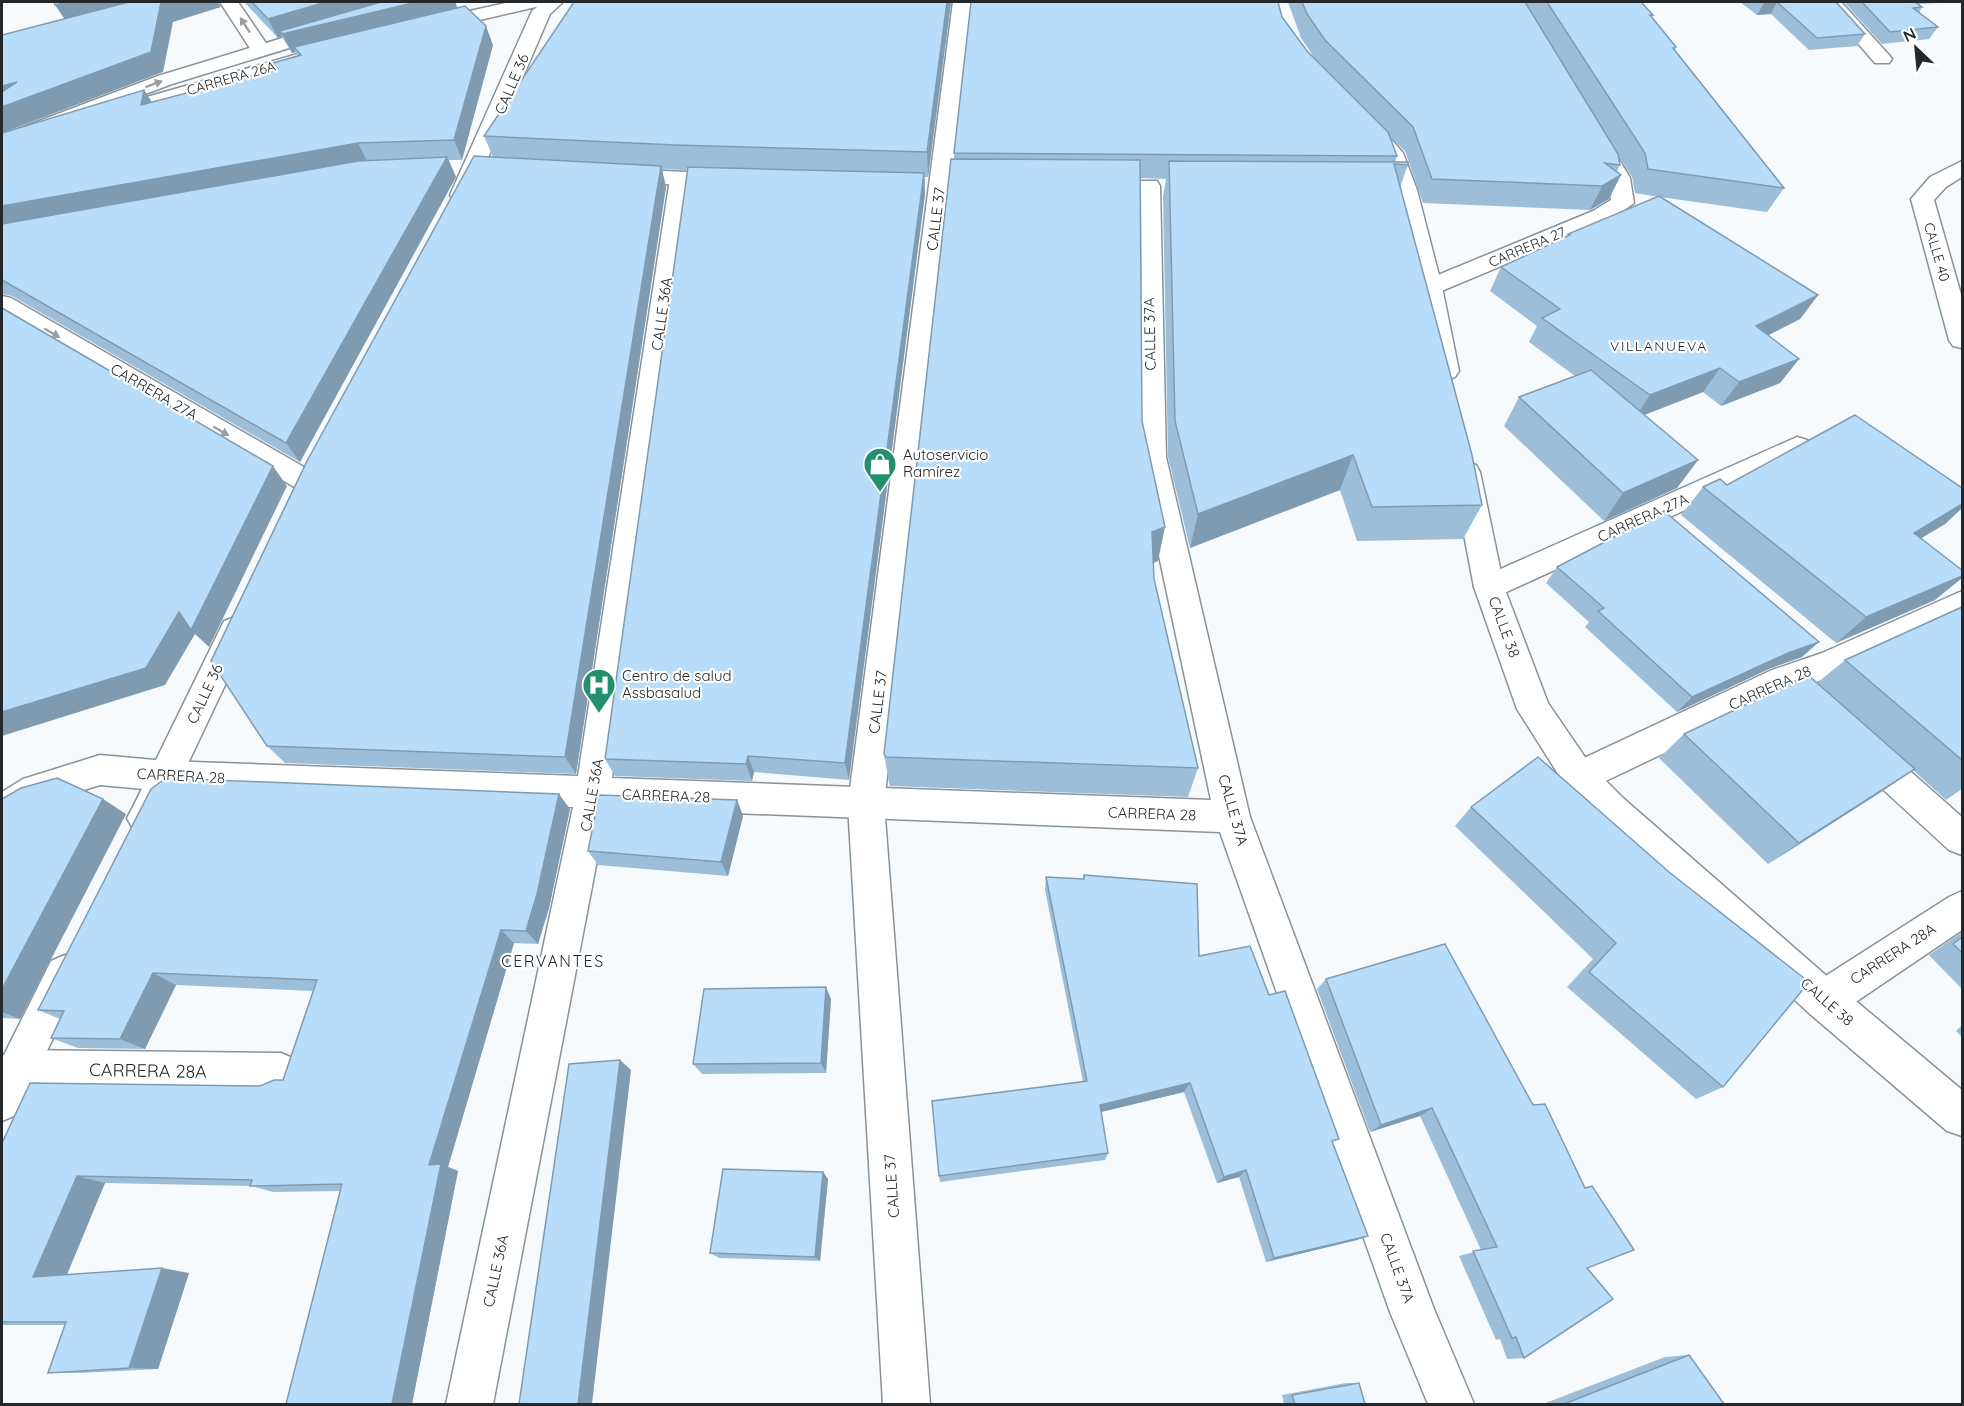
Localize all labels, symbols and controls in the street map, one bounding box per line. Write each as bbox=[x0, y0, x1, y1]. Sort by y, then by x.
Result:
one-way arrow bbox=[239, 18, 251, 34]
north arrow bbox=[1886, 18, 1946, 78]
text: N bbox=[1900, 23, 1919, 46]
street label: CALLE 36 bbox=[490, 51, 533, 117]
street label: CARRERA 26A bbox=[185, 57, 277, 99]
one-way arrow bbox=[145, 79, 163, 88]
street label: CALLE 37 bbox=[922, 186, 949, 252]
street label: CALLE 40 bbox=[1920, 220, 1954, 284]
street label: CARRERA 27 bbox=[1486, 223, 1568, 271]
street label: CALLE 36A bbox=[647, 276, 676, 352]
street label: CALLE 37A bbox=[1139, 297, 1160, 371]
one-way arrow bbox=[44, 328, 60, 339]
district label: VILLANUEVA bbox=[1610, 337, 1708, 355]
street label: CARRERA 27A bbox=[107, 359, 201, 424]
one-way arrow bbox=[213, 426, 229, 437]
place label: Autoservicio Ramírez bbox=[903, 445, 988, 481]
shop icon: Autoservicio Ramírez bbox=[862, 446, 898, 493]
street label: CARRERA 27A bbox=[1594, 489, 1691, 546]
street label: CALLE 38 bbox=[1485, 593, 1524, 660]
street label: CALLE 36 bbox=[182, 661, 227, 727]
street label: CARRERA 28 bbox=[1726, 661, 1814, 714]
place label: Centro de salud Assbasalud bbox=[622, 666, 732, 702]
hospital icon: Centro de salud Assbasalud bbox=[581, 667, 617, 714]
street label: CALLE 37 bbox=[864, 669, 891, 735]
street label: CALLE 36A bbox=[576, 757, 607, 833]
street label: CARRERA 28 bbox=[136, 764, 226, 787]
street label: CALLE 37A bbox=[1214, 772, 1253, 848]
street label: CARRERA 28 bbox=[622, 784, 711, 807]
street label: CARRERA 28 bbox=[1108, 802, 1197, 825]
street label: CARRERA 28A bbox=[1846, 919, 1939, 988]
district label: CERVANTES bbox=[501, 951, 605, 971]
street label: CALLE 38 bbox=[1797, 973, 1858, 1030]
street label: CARRERA 28A bbox=[89, 1058, 207, 1083]
street label: CALLE 37 bbox=[880, 1153, 903, 1218]
street label: CALLE 37A bbox=[1376, 1230, 1419, 1306]
street label: CALLE 36A bbox=[479, 1233, 513, 1309]

